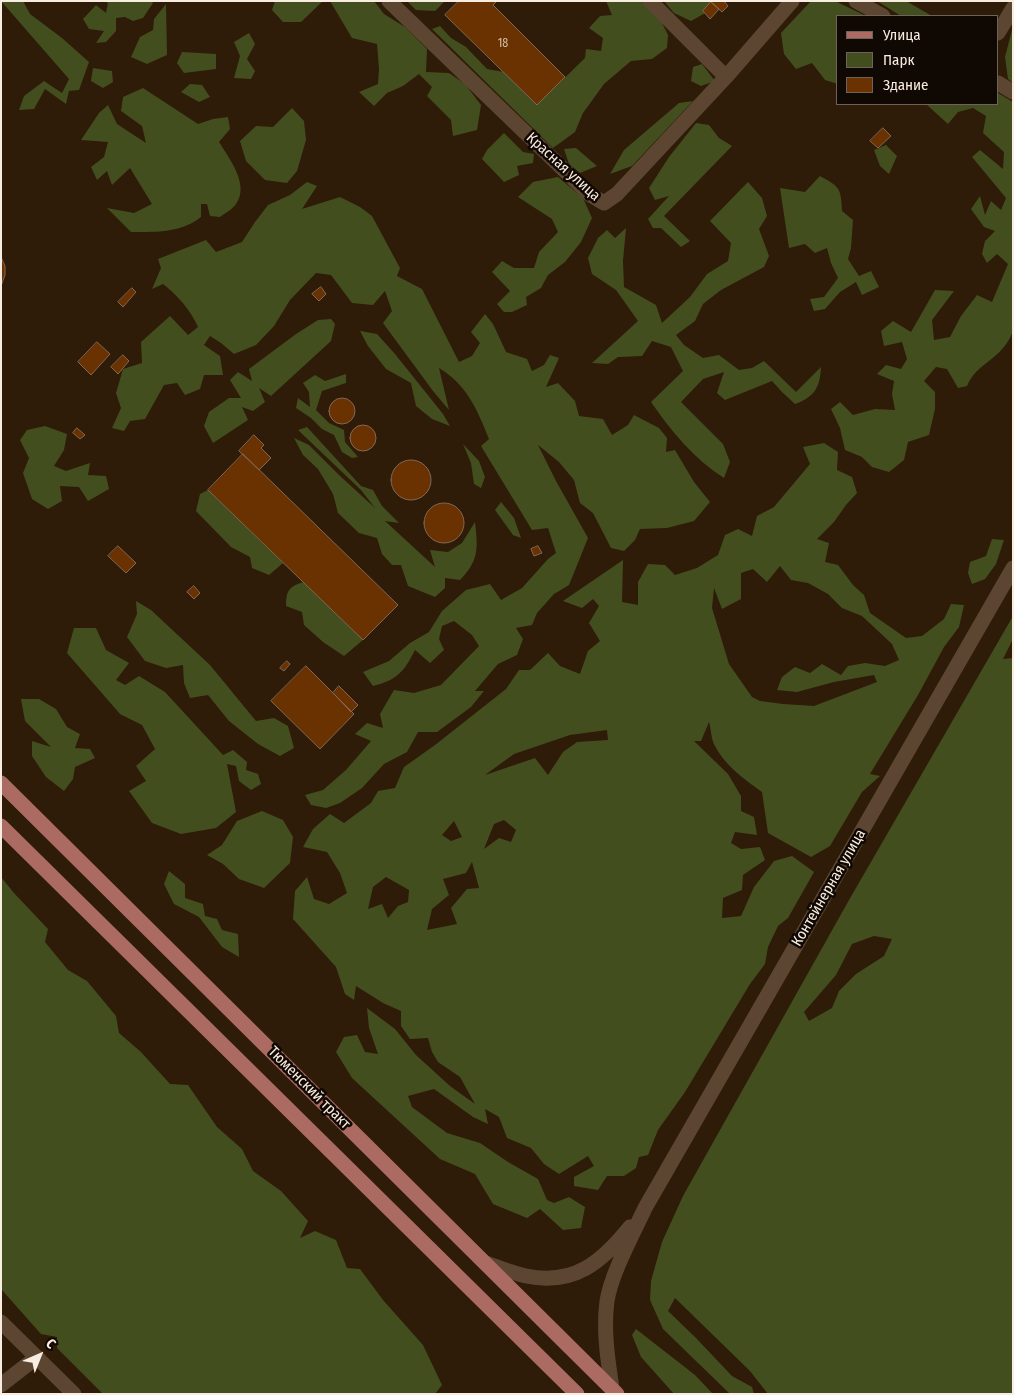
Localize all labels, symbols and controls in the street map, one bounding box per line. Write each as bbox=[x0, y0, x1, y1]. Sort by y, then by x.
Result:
legend bbox=[836, 15, 999, 105]
text: Улица bbox=[883, 26, 921, 44]
house number: 18 bbox=[498, 37, 508, 51]
text: Парк bbox=[883, 51, 914, 69]
text: Здание bbox=[883, 76, 929, 94]
street label: Красная улица bbox=[522, 129, 604, 205]
street label: Контейнерная улица bbox=[788, 826, 870, 950]
street label: Тюменский тракт bbox=[264, 1043, 354, 1133]
north arrow bbox=[15, 1330, 65, 1380]
text: С bbox=[42, 1335, 59, 1353]

